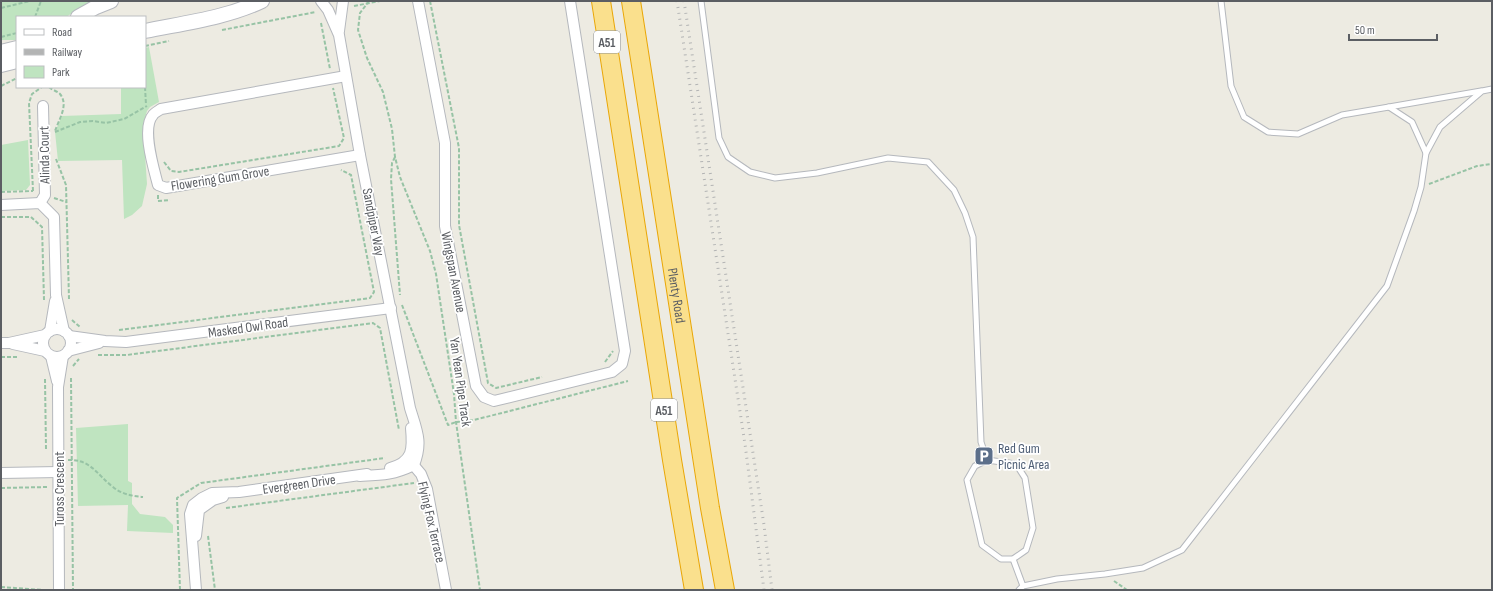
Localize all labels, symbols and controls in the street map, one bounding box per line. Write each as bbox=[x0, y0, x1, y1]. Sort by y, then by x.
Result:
legend bbox=[16, 16, 146, 88]
scale bar bbox=[1349, 16, 1437, 42]
text: 50 m bbox=[1355, 23, 1375, 38]
text: Road bbox=[52, 25, 72, 40]
road number: A51 bbox=[594, 31, 620, 53]
text: Railway bbox=[52, 45, 83, 60]
text: Park bbox=[52, 65, 70, 80]
street label: Alinda Court bbox=[35, 126, 54, 185]
street label: Flowering Gum Grove bbox=[170, 162, 270, 195]
street label: Sandpiper Way bbox=[359, 187, 389, 258]
street label: Wingspan Avenue bbox=[437, 230, 470, 314]
street label: Plenty Road bbox=[664, 267, 689, 324]
street label: Masked Owl Road bbox=[207, 313, 289, 342]
street label: Yan Yean Pipe Track bbox=[446, 336, 475, 429]
road number: A51 bbox=[651, 399, 677, 421]
place label: Red Gum Picnic Area bbox=[998, 440, 1050, 473]
parking icon: Red Gum Picnic Area bbox=[973, 445, 995, 467]
street label: Tuross Crescent bbox=[51, 452, 68, 526]
street label: Evergreen Drive bbox=[261, 471, 337, 498]
street label: Flying Fox Terrace bbox=[414, 480, 449, 564]

